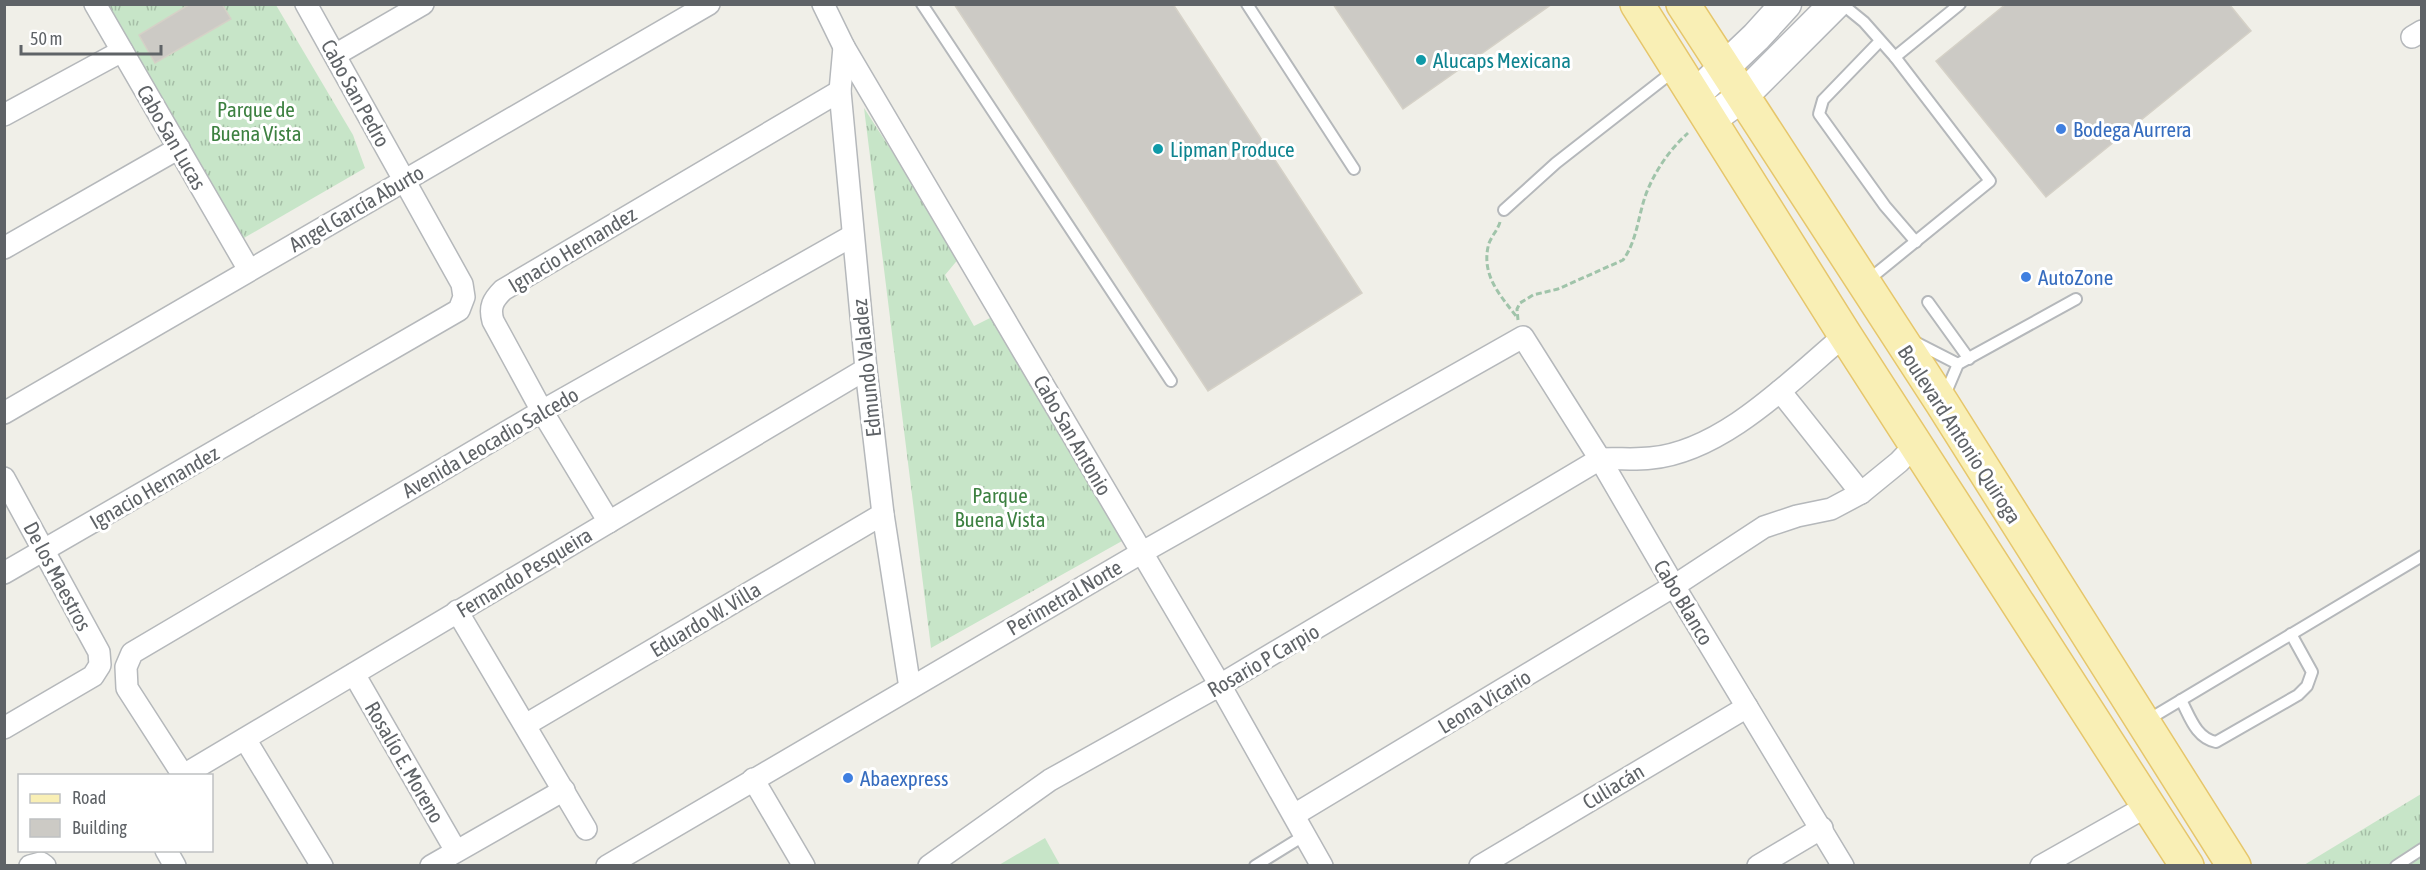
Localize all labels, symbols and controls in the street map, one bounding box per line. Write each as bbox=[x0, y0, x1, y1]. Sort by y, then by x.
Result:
scale bar bbox=[21, 18, 160, 56]
text: 50 m bbox=[30, 28, 62, 49]
street label: Cabo San Pedro bbox=[317, 35, 395, 151]
place label: Alucaps Mexicana bbox=[1433, 48, 1571, 72]
marker: Alucaps Mexicana bbox=[1414, 53, 1428, 67]
street label: Cabo San Lucas bbox=[132, 80, 212, 194]
park label: Parque de Buena Vista bbox=[211, 97, 301, 145]
place label: Bodega Aurrera bbox=[2073, 117, 2191, 141]
marker: Bodega Aurrera bbox=[2054, 122, 2068, 136]
place label: Lipman Produce bbox=[1170, 137, 1295, 161]
marker: Lipman Produce bbox=[1151, 142, 1165, 156]
street label: Angel García Aburto bbox=[284, 160, 428, 256]
street label: Ignacio Hernandez bbox=[504, 201, 641, 297]
place label: AutoZone bbox=[2038, 265, 2113, 289]
marker: AutoZone bbox=[2019, 270, 2033, 284]
street label: Edmundo Valadez bbox=[847, 297, 885, 438]
street label: Boulevard Antonio Quiroga bbox=[1893, 340, 2027, 528]
street label: Cabo San Antonio bbox=[1029, 371, 1117, 499]
street label: Avenida Leocadio Salcedo bbox=[398, 382, 582, 502]
street label: Ignacio Hernandez bbox=[85, 440, 223, 534]
park label: Parque Buena Vista bbox=[955, 483, 1045, 531]
street label: De los Maestros bbox=[19, 517, 97, 635]
street label: Fernando Pesqueira bbox=[452, 522, 596, 622]
street label: Perimetral Norte bbox=[1002, 554, 1126, 640]
street label: Cabo Blanco bbox=[1649, 555, 1719, 649]
street label: Eduardo W. Villa bbox=[645, 577, 765, 661]
street label: Rosario P Carpio bbox=[1203, 618, 1323, 702]
street label: Leona Vicario bbox=[1433, 664, 1535, 738]
street label: Rosalío E. Moreno bbox=[361, 697, 449, 827]
street label: Culiacán bbox=[1578, 758, 1648, 814]
place label: Abaexpress bbox=[860, 766, 948, 790]
marker: Abaexpress bbox=[841, 771, 855, 785]
legend bbox=[18, 774, 213, 852]
text: Road bbox=[72, 787, 106, 808]
text: Building bbox=[72, 817, 127, 838]

